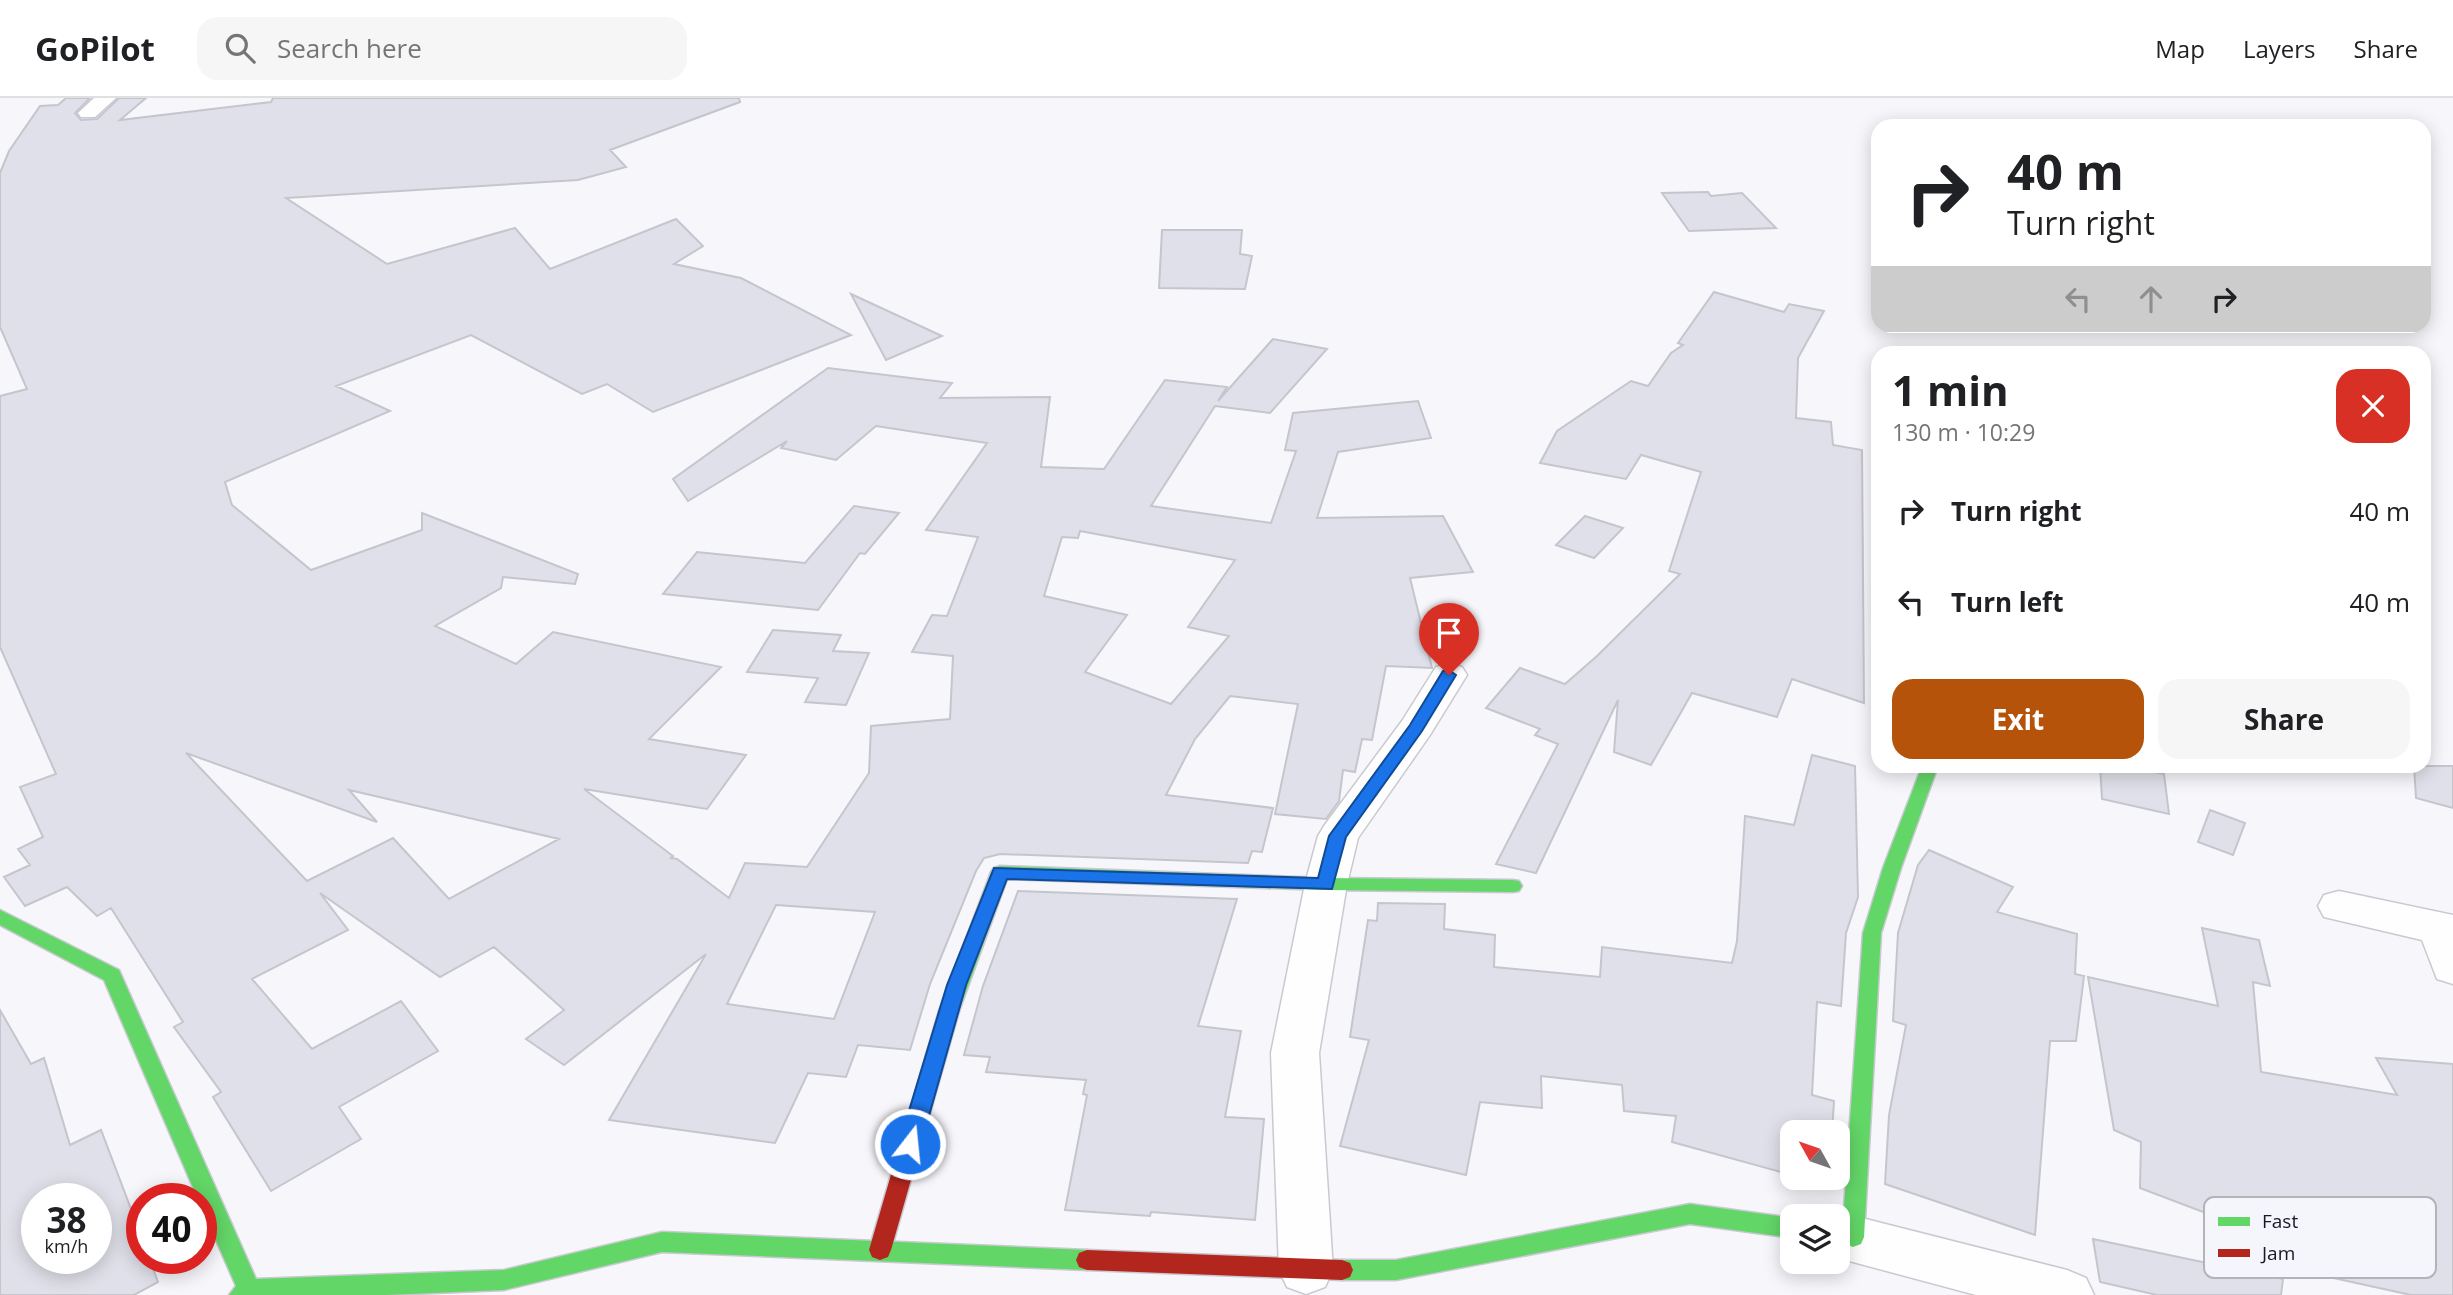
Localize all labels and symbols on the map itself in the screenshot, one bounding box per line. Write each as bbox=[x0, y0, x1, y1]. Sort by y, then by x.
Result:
pin bbox=[1419, 603, 1479, 675]
position arrow bbox=[873, 1107, 947, 1181]
north arrow bbox=[1780, 1120, 1850, 1190]
speed limit sign: 40 bbox=[126, 1183, 217, 1274]
legend bbox=[2204, 1197, 2436, 1278]
text: Fast bbox=[2262, 1208, 2298, 1234]
text: Jam bbox=[2260, 1240, 2295, 1266]

